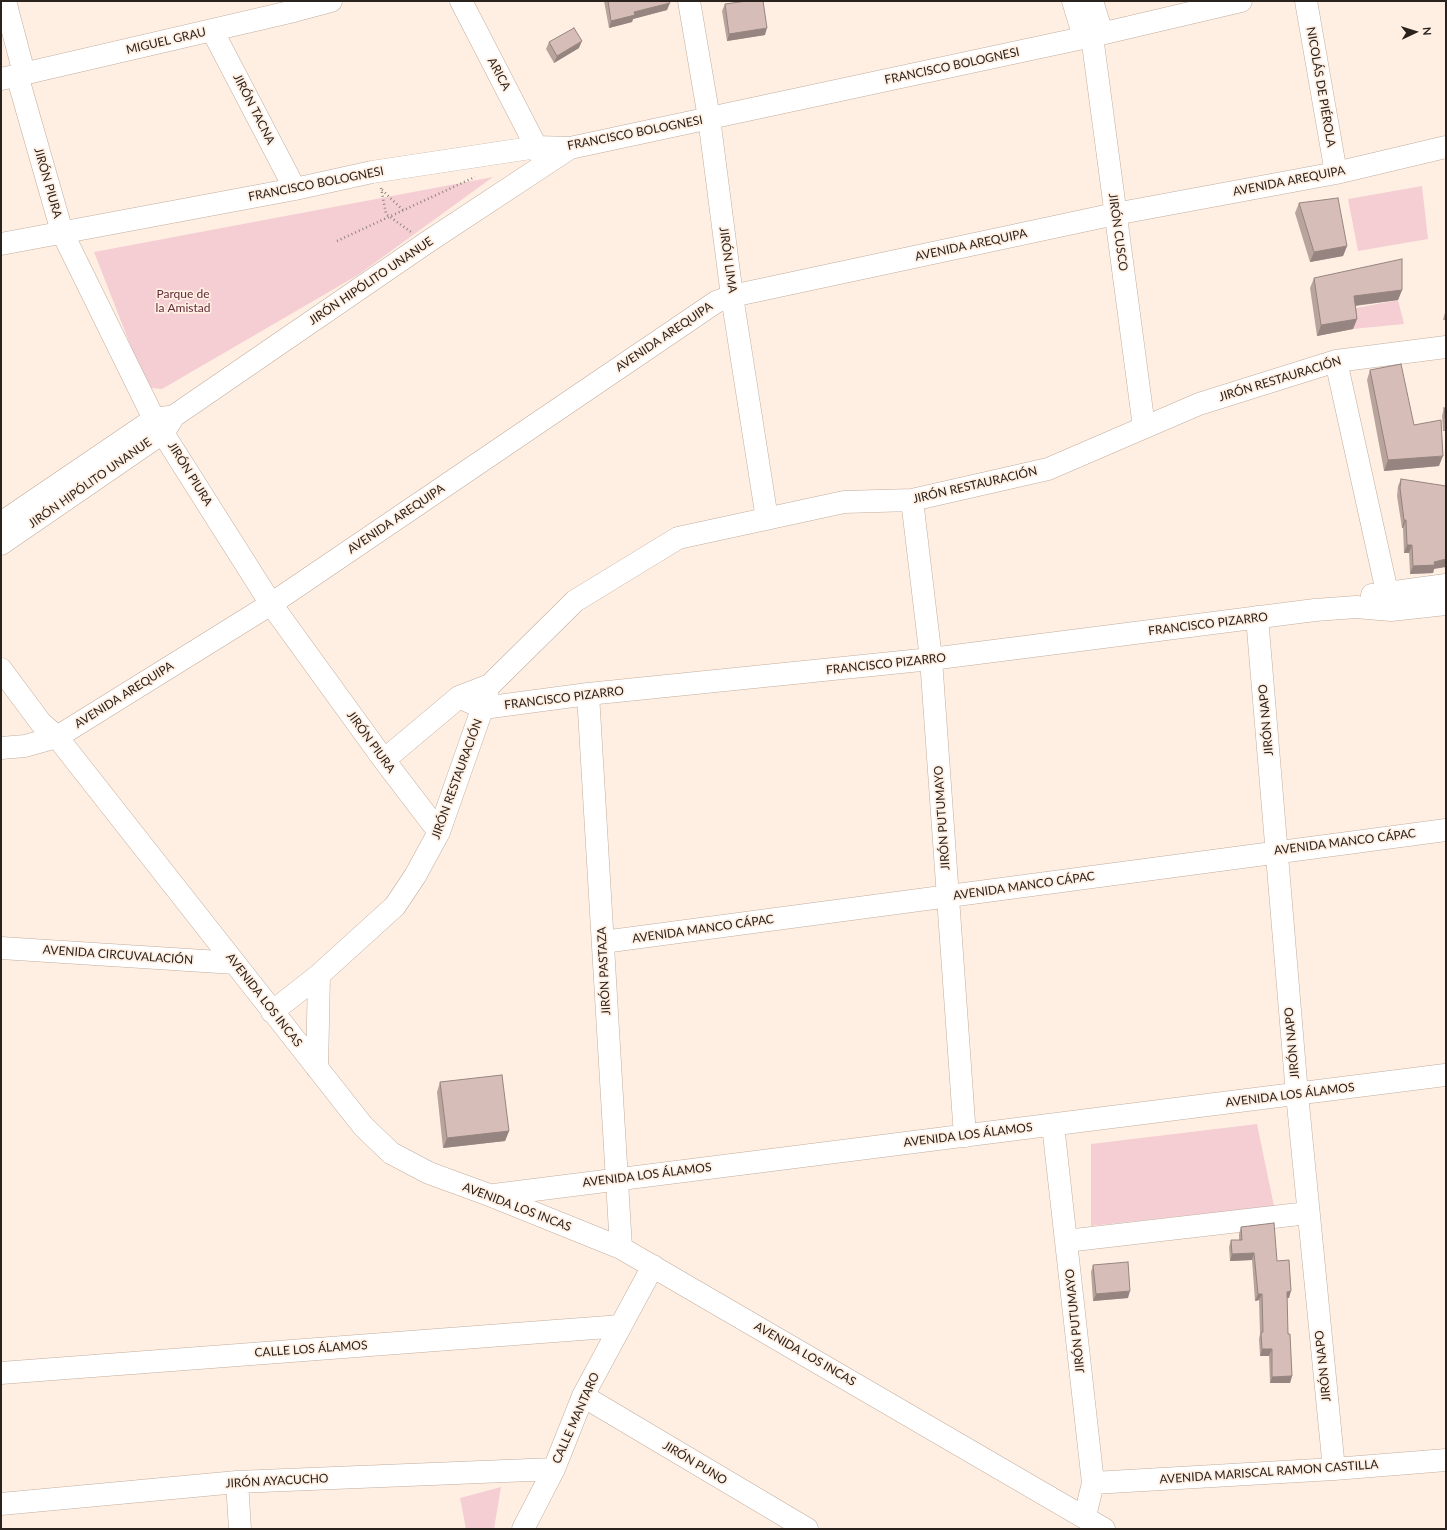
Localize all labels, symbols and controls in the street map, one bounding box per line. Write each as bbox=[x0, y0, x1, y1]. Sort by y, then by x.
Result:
north arrow bbox=[1395, 12, 1435, 52]
street label: MIGUEL GRAU bbox=[125, 25, 207, 57]
street label: NICOLÁS DE PIÉROLA bbox=[1303, 26, 1339, 148]
text: N bbox=[1421, 26, 1434, 36]
street label: FRANCISCO BOLOGNESI bbox=[883, 45, 1021, 87]
street label: ARICA bbox=[484, 55, 514, 93]
street label: JIRÓN TACNA bbox=[230, 71, 278, 147]
street label: FRANCISCO BOLOGNESI bbox=[566, 113, 704, 153]
street label: JIRÓN PIURA bbox=[31, 146, 65, 220]
street label: AVENIDA AREQUIPA bbox=[1232, 163, 1346, 199]
street label: FRANCISCO BOLOGNESI bbox=[247, 164, 385, 204]
street label: JIRÓN CUSCO bbox=[1105, 192, 1131, 272]
street label: JIRÓN LIMA bbox=[716, 226, 740, 294]
street label: AVENIDA AREQUIPA bbox=[914, 226, 1028, 264]
street label: JIRÓN HIPÓLITO UNANUE bbox=[306, 234, 436, 328]
park label: Parque de la Amistad bbox=[156, 287, 210, 315]
street label: AVENIDA AREQUIPA bbox=[613, 299, 715, 375]
street label: JIRÓN RESTAURACIÓN bbox=[1217, 354, 1343, 404]
street label: JIRÓN HIPÓLITO UNANUE bbox=[26, 435, 154, 531]
street label: JIRÓN PIURA bbox=[165, 439, 215, 509]
street label: JIRÓN RESTAURACIÓN bbox=[911, 464, 1039, 506]
street label: AVENIDA AREQUIPA bbox=[345, 481, 447, 557]
street label: FRANCISCO PIZARRO bbox=[1147, 610, 1269, 638]
street label: FRANCISCO PIZARRO bbox=[825, 651, 947, 677]
street label: AVENIDA AREQUIPA bbox=[72, 659, 176, 731]
street label: FRANCISCO PIZARRO bbox=[503, 684, 625, 712]
street label: JIRÓN NAPO bbox=[1256, 684, 1276, 756]
street label: JIRÓN PIURA bbox=[344, 708, 398, 776]
street label: JIRÓN RESTAURACIÓN bbox=[428, 717, 486, 841]
street label: JIRÓN PUTUMAYO bbox=[931, 765, 953, 871]
street label: AVENIDA MANCO CÁPAC bbox=[1273, 826, 1417, 858]
street label: AVENIDA MANCO CÁPAC bbox=[952, 869, 1096, 903]
street label: AVENIDA MANCO CÁPAC bbox=[631, 912, 775, 946]
street label: JIRÓN PASTAZA bbox=[594, 926, 614, 1016]
street label: AVENIDA CIRCUVALACIÓN bbox=[42, 943, 194, 967]
street label: AVENIDA LOS INCAS bbox=[223, 950, 305, 1050]
street label: JIRÓN NAPO bbox=[1282, 1007, 1302, 1079]
street label: AVENIDA LOS ÁLAMOS bbox=[1225, 1080, 1355, 1110]
street label: AVENIDA LOS ÁLAMOS bbox=[903, 1120, 1033, 1150]
street label: AVENIDA LOS ÁLAMOS bbox=[582, 1160, 712, 1190]
street label: AVENIDA LOS INCAS bbox=[461, 1180, 573, 1234]
street label: JIRÓN PUTUMAYO bbox=[1062, 1268, 1088, 1374]
street label: AVENIDA LOS INCAS bbox=[751, 1319, 859, 1389]
street label: JIRÓN NAPO bbox=[1312, 1330, 1334, 1402]
street label: CALLE LOS ÁLAMOS bbox=[254, 1338, 368, 1360]
street label: CALLE MANTARO bbox=[549, 1370, 603, 1466]
street label: JIRÓN PUNO bbox=[660, 1438, 730, 1488]
street label: AVENIDA MARISCAL RAMON CASTILLA bbox=[1159, 1457, 1379, 1487]
street label: JIRÓN AYACUCHO bbox=[225, 1471, 329, 1491]

